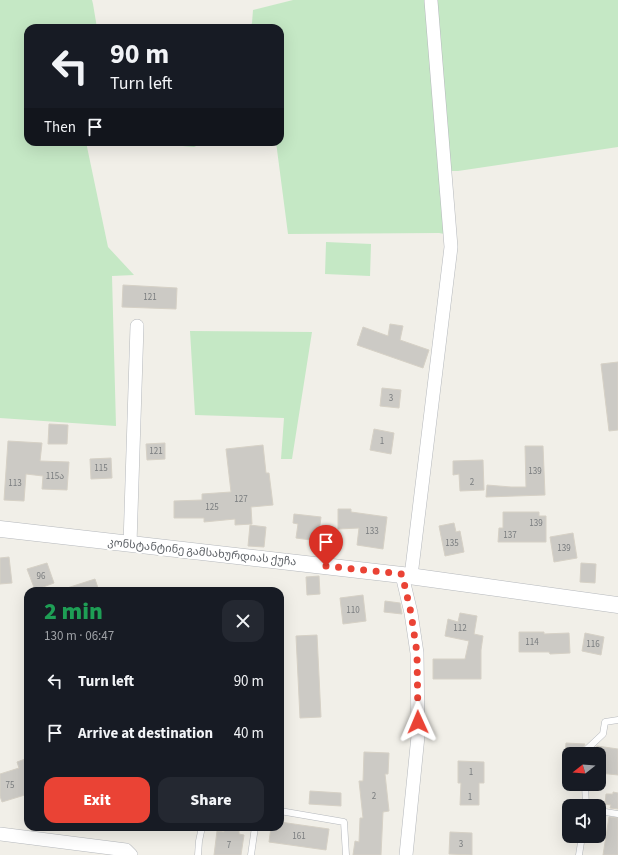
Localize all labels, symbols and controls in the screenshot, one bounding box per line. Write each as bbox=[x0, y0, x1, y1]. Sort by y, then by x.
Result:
text: 90 m bbox=[110, 34, 169, 74]
icon: left bbox=[44, 40, 96, 92]
text: Turn left bbox=[110, 71, 172, 96]
icon: arrive bbox=[84, 116, 106, 138]
text: Then bbox=[44, 117, 76, 138]
house number: 121 bbox=[143, 291, 157, 304]
house number: 3 bbox=[389, 392, 394, 405]
house number: 1 bbox=[380, 435, 384, 448]
house number: 121 bbox=[149, 445, 163, 458]
house number: 115 bbox=[94, 462, 108, 475]
house number: 139 bbox=[528, 465, 542, 478]
house number: 115ა bbox=[46, 470, 64, 483]
house number: 2 bbox=[470, 476, 475, 489]
house number: 113 bbox=[8, 477, 22, 490]
house number: 127 bbox=[234, 493, 248, 506]
house number: 125 bbox=[205, 501, 219, 514]
house number: 139 bbox=[529, 517, 543, 530]
pin bbox=[309, 525, 343, 566]
house number: 133 bbox=[365, 525, 379, 538]
house number: 137 bbox=[503, 529, 517, 542]
icon: arrive bbox=[315, 531, 337, 553]
street label: კონსტანტინე გამსახურდიას ქუჩა bbox=[107, 535, 297, 569]
house number: 135 bbox=[445, 537, 459, 550]
house number: 139 bbox=[557, 542, 571, 555]
house number: 96 bbox=[37, 570, 46, 583]
text: 2 min bbox=[44, 594, 103, 629]
button: close bbox=[222, 600, 264, 642]
house number: 110 bbox=[346, 604, 360, 617]
house number: 112 bbox=[453, 622, 467, 635]
text: 130 m · 06:47 bbox=[44, 627, 114, 645]
house number: 114 bbox=[525, 636, 539, 649]
house number: 116 bbox=[586, 638, 600, 651]
icon: left bbox=[44, 670, 66, 692]
text: Turn left bbox=[78, 671, 134, 692]
text: 90 m bbox=[234, 671, 264, 692]
position arrow bbox=[397, 701, 439, 743]
icon: arrive bbox=[44, 722, 66, 744]
text: Arrive at destination bbox=[78, 723, 213, 744]
text: 40 m bbox=[234, 723, 264, 744]
north arrow bbox=[562, 747, 606, 791]
map controls bbox=[562, 747, 606, 843]
house number: 1 bbox=[469, 766, 473, 779]
button: Exit bbox=[44, 777, 150, 823]
button: Share bbox=[158, 777, 264, 823]
house number: 75 bbox=[6, 779, 15, 792]
house number: 2 bbox=[372, 790, 377, 803]
house number: 1 bbox=[468, 791, 472, 804]
button: sound bbox=[562, 799, 606, 843]
house number: 161 bbox=[292, 830, 306, 843]
house number: 3 bbox=[459, 838, 464, 851]
house number: 7 bbox=[227, 839, 232, 852]

